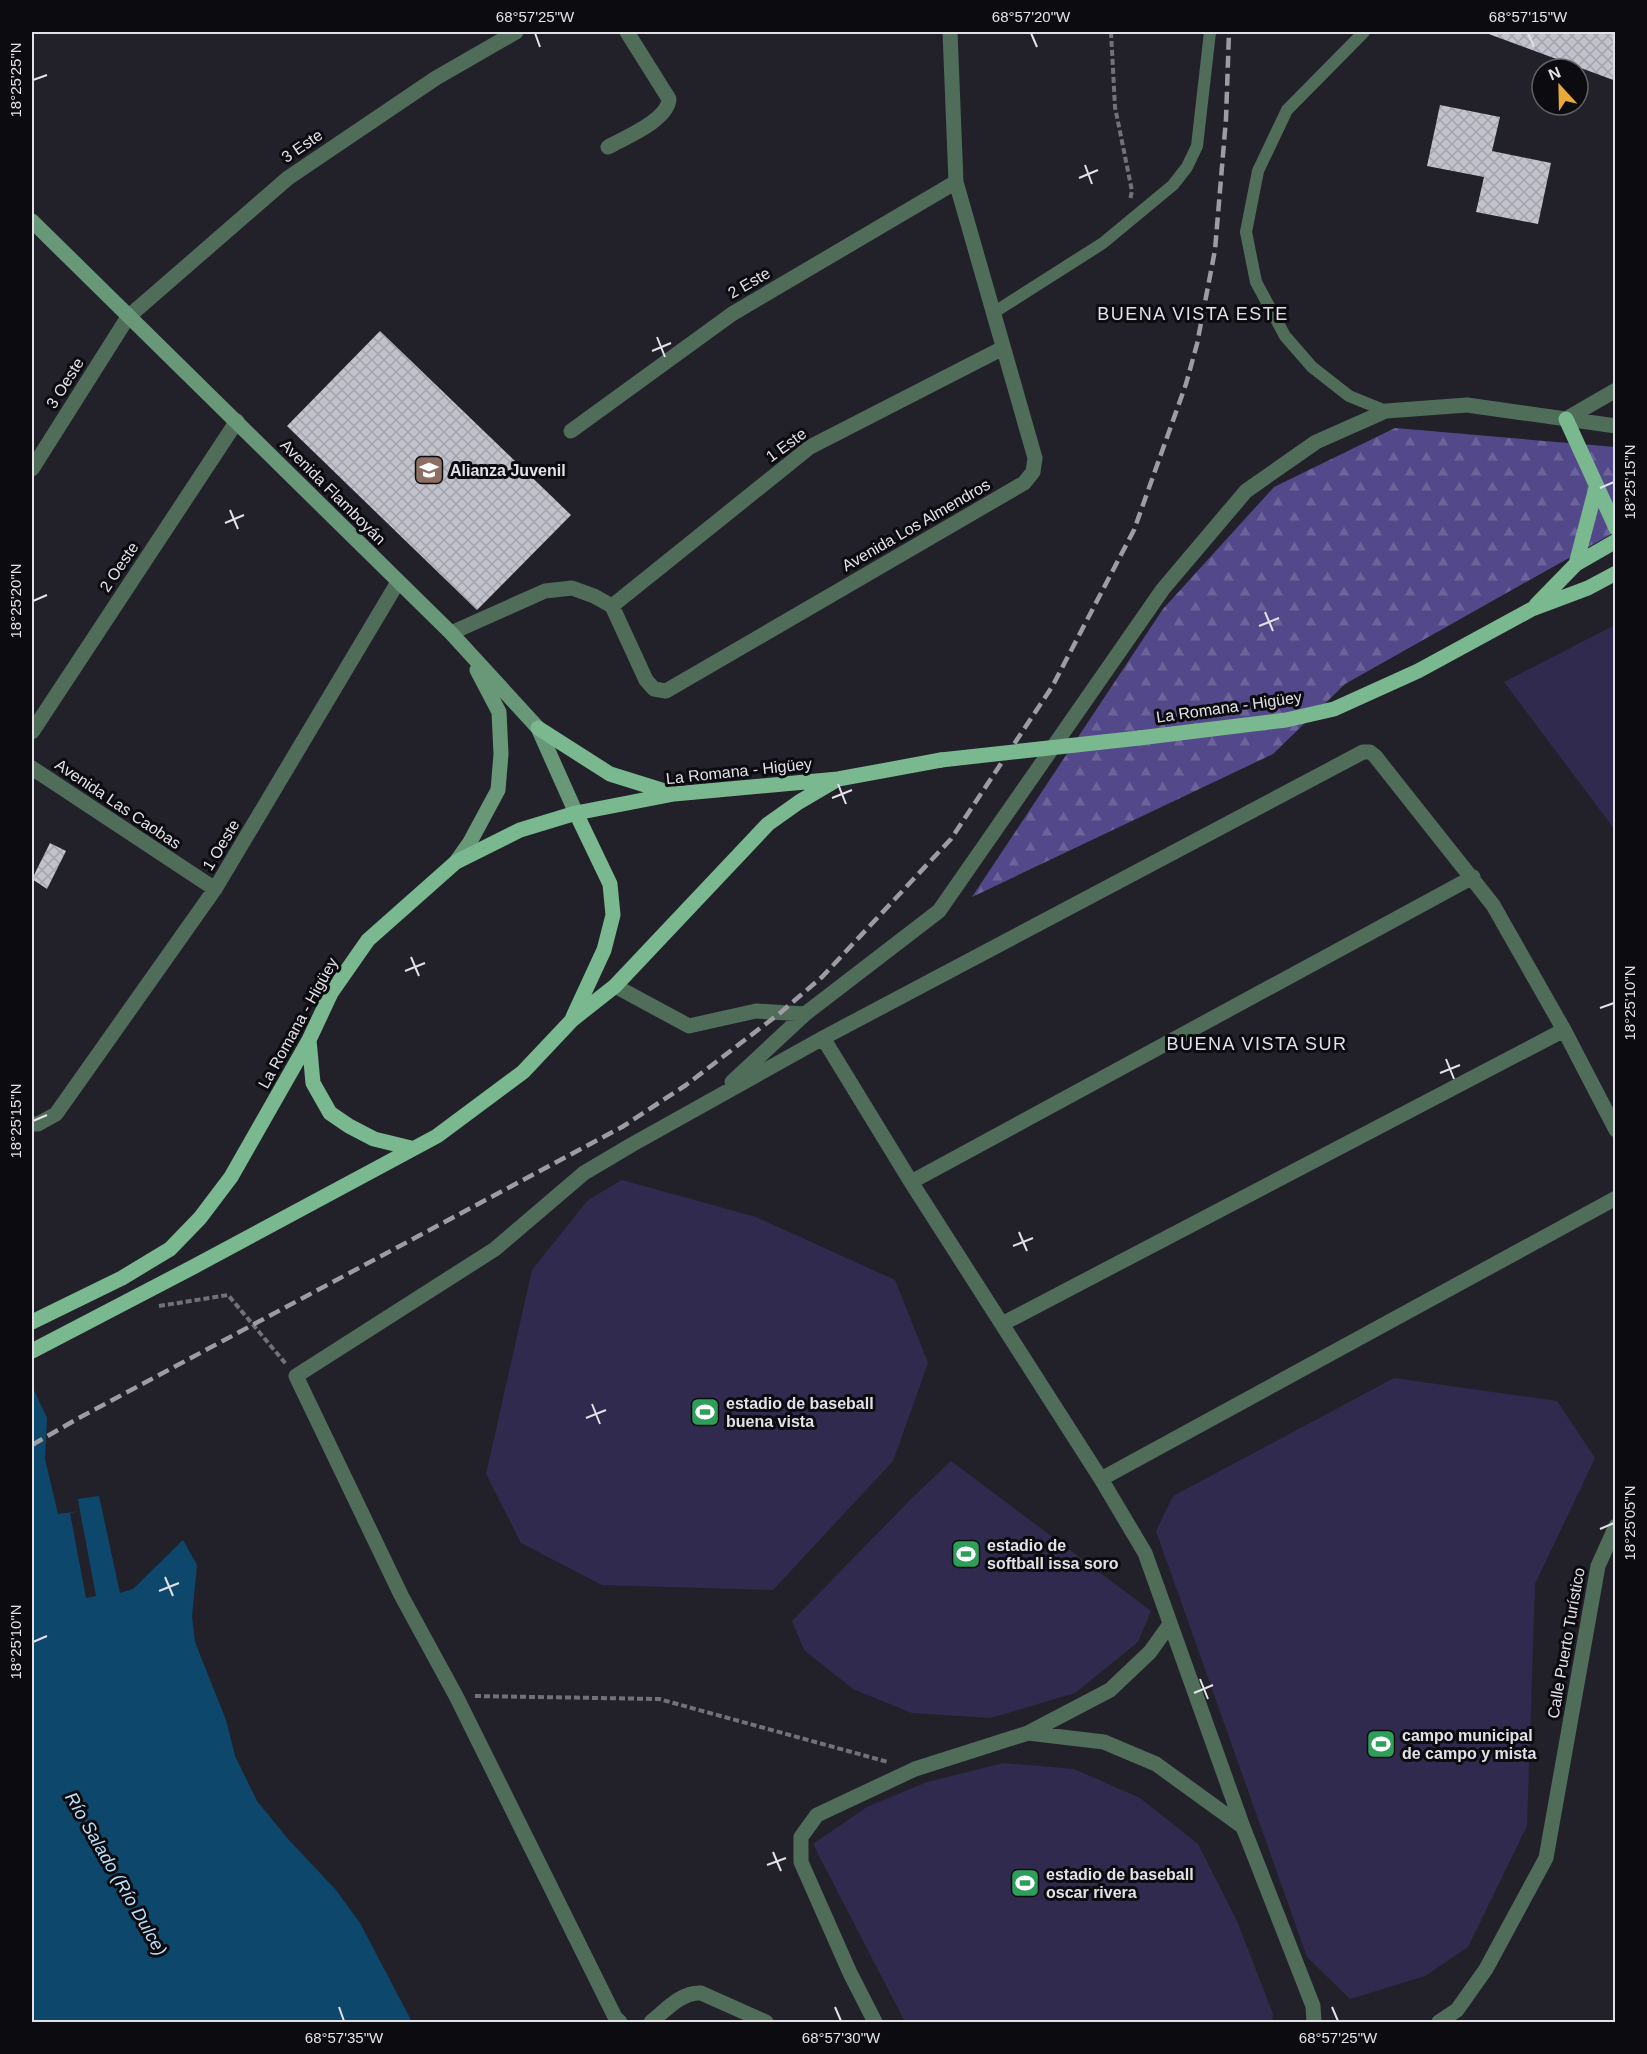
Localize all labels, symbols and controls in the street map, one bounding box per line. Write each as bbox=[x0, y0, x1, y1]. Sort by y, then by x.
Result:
text: 68°57'25"W bbox=[496, 8, 575, 25]
text: 68°57'20"W bbox=[992, 8, 1071, 25]
text: 68°57'15"W bbox=[1489, 8, 1568, 25]
text: 18°25'25"N bbox=[7, 42, 24, 118]
north arrow bbox=[1530, 57, 1590, 117]
text: N bbox=[1546, 64, 1563, 84]
street label: 3 Este bbox=[278, 126, 326, 166]
street label: 2 Este bbox=[725, 264, 773, 302]
district label: BUENA VISTA ESTE bbox=[1097, 304, 1289, 324]
street label: 3 Oeste bbox=[43, 355, 87, 411]
street label: 1 Este bbox=[763, 425, 809, 465]
street label: Avenida Flamboyán bbox=[277, 436, 389, 548]
text: 18°25'15"N bbox=[1621, 444, 1638, 520]
school or university icon: Alianza Juvenil bbox=[413, 454, 445, 486]
place label: Alianza Juvenil bbox=[450, 462, 566, 479]
street label: Avenida Los Almendros bbox=[839, 476, 993, 574]
street label: 2 Oeste bbox=[96, 539, 142, 595]
text: 18°25'20"N bbox=[7, 563, 24, 639]
street label: La Romana - Higüey bbox=[1155, 688, 1303, 726]
street label: La Romana - Higüey bbox=[665, 755, 813, 787]
street label: Avenida Las Caobas bbox=[52, 756, 184, 852]
street label: 1 Oeste bbox=[199, 817, 243, 873]
street label: La Romana - Higüey bbox=[255, 955, 341, 1091]
text: 18°25'10"N bbox=[1621, 965, 1638, 1041]
district label: BUENA VISTA SUR bbox=[1166, 1034, 1348, 1054]
text: 18°25'15"N bbox=[7, 1083, 24, 1159]
place label: estadio de baseball buena vista bbox=[726, 1395, 874, 1430]
sports icon: estadio de baseball buena vista bbox=[689, 1396, 721, 1428]
text: 18°25'05"N bbox=[1621, 1485, 1638, 1561]
place label: estadio de softball issa soro bbox=[987, 1537, 1119, 1572]
sports icon: estadio de softball issa soro bbox=[950, 1538, 982, 1570]
street label: Calle Puerto Turístico bbox=[1544, 1566, 1588, 1720]
text: 18°25'10"N bbox=[7, 1604, 24, 1680]
place label: campo municipal de campo y mista bbox=[1402, 1727, 1536, 1762]
sports icon: campo municipal de campo y mista bbox=[1365, 1728, 1397, 1760]
water label: Río Salado (Río Dulce) bbox=[61, 1789, 171, 1959]
place label: estadio de baseball oscar rivera bbox=[1046, 1866, 1194, 1901]
sports icon: estadio de baseball oscar rivera bbox=[1009, 1867, 1041, 1899]
text: 68°57'35"W bbox=[305, 2029, 384, 2046]
text: 68°57'30"W bbox=[802, 2029, 881, 2046]
text: 68°57'25"W bbox=[1299, 2029, 1378, 2046]

